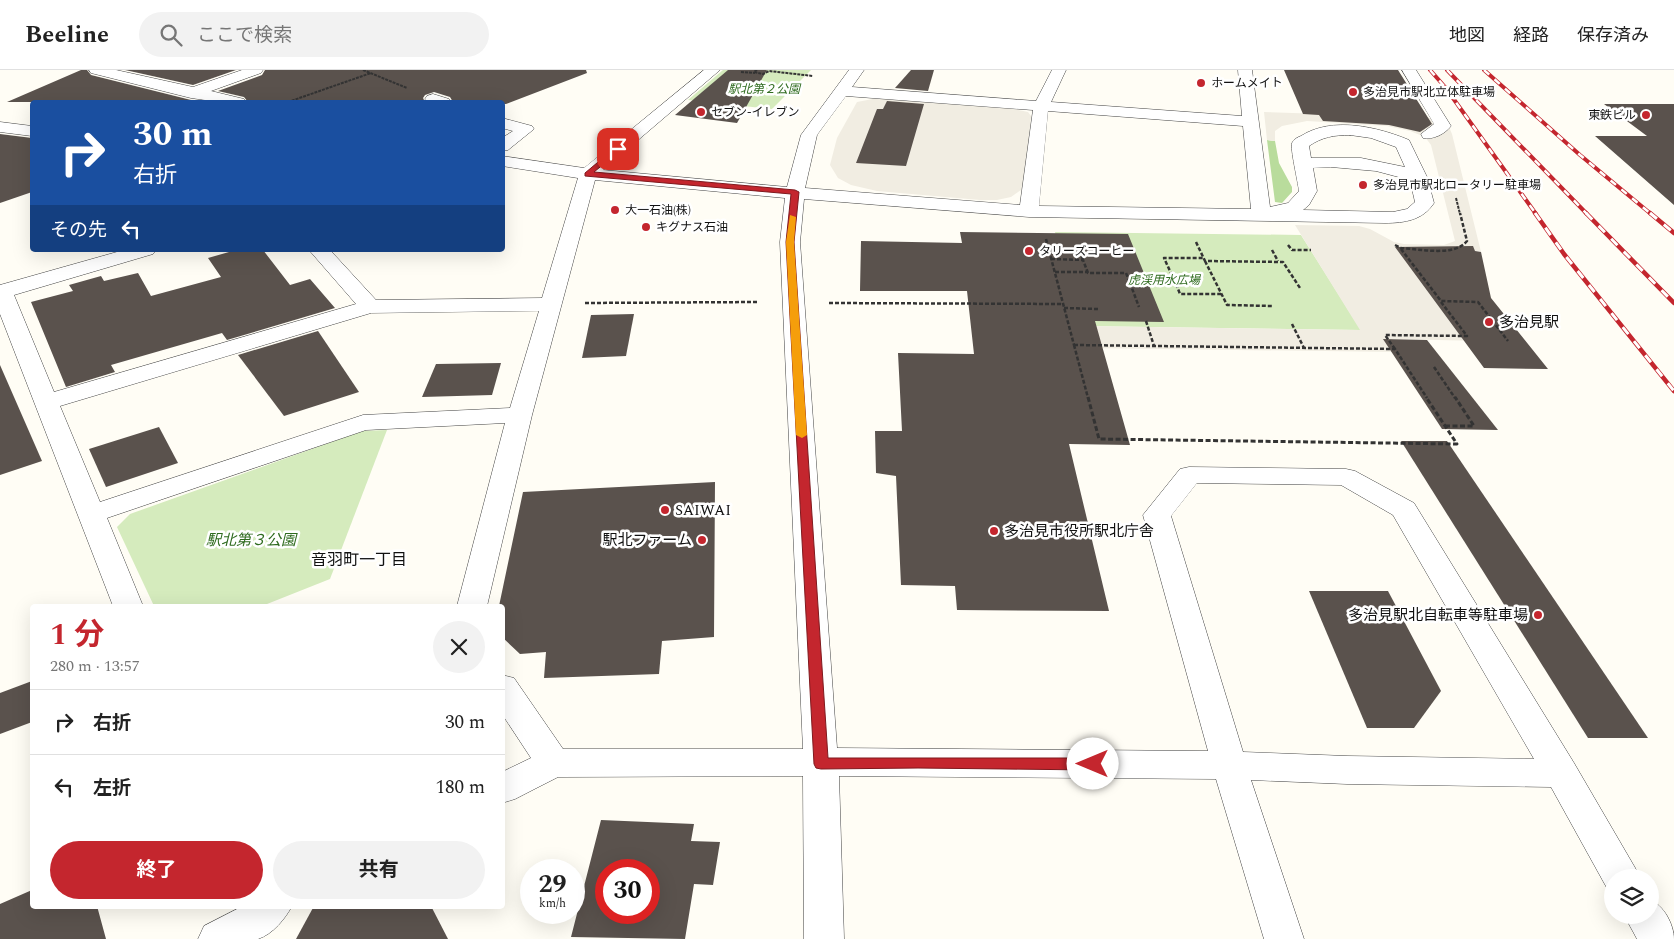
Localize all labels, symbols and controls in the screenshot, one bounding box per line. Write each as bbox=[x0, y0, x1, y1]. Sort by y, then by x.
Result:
search box bbox=[139, 12, 489, 57]
text: Beeline bbox=[25, 17, 109, 53]
icon: search bbox=[157, 21, 185, 49]
text: ここで検索 bbox=[197, 21, 292, 50]
text: 地図 bbox=[1449, 22, 1485, 49]
text: 経路 bbox=[1513, 22, 1549, 49]
text: 保存済み bbox=[1577, 22, 1649, 49]
place label: ホームメイト bbox=[1211, 74, 1283, 93]
marker: ホームメイト bbox=[1195, 77, 1207, 89]
park label: 駅北第２公園 bbox=[728, 80, 802, 99]
place label: 多治見市駅北立体駐車場 bbox=[1363, 83, 1495, 102]
marker: 多治見市駅北立体駐車場 bbox=[1347, 86, 1359, 98]
place label: セブン-イレブン bbox=[711, 103, 800, 122]
marker: セブン-イレブン bbox=[695, 106, 707, 118]
place label: 東鉄ビル bbox=[1588, 106, 1636, 125]
text: 30 m bbox=[133, 108, 213, 161]
marker: 東鉄ビル bbox=[1640, 109, 1652, 121]
icon: right bbox=[50, 120, 115, 185]
pin bbox=[597, 128, 639, 170]
icon: arrive bbox=[604, 135, 632, 163]
text: 右折 bbox=[133, 159, 177, 192]
place label: 多治見市駅北ロータリー駐車場 bbox=[1373, 176, 1541, 195]
marker: 多治見市駅北ロータリー駐車場 bbox=[1357, 179, 1369, 191]
place label: 大一石油(株) bbox=[625, 201, 691, 220]
marker: 大一石油(株) bbox=[609, 204, 621, 216]
icon: left bbox=[117, 215, 145, 243]
text: その先 bbox=[50, 216, 107, 245]
place label: キグナス石油 bbox=[656, 218, 728, 237]
marker: キグナス石油 bbox=[640, 221, 652, 233]
place label: タリーズコーヒー bbox=[1039, 242, 1134, 261]
marker: タリーズコーヒー bbox=[1023, 245, 1035, 257]
park label: 虎渓用水広場 bbox=[1128, 271, 1202, 290]
place label: 多治見駅 bbox=[1499, 311, 1559, 334]
marker: 多治見駅 bbox=[1483, 316, 1495, 328]
place label: SAIWAI bbox=[675, 499, 731, 522]
marker: SAIWAI bbox=[659, 504, 671, 516]
place label: 多治見市役所駅北庁舎 bbox=[1004, 520, 1154, 543]
marker: 多治見市役所駅北庁舎 bbox=[988, 525, 1000, 537]
park label: 駅北第３公園 bbox=[206, 529, 298, 552]
place label: 駅北ファーム bbox=[602, 529, 692, 552]
marker: 駅北ファーム bbox=[696, 534, 708, 546]
district label: 音羽町一丁目 bbox=[311, 548, 407, 572]
place label: 多治見駅北自転車等駐車場 bbox=[1348, 604, 1528, 627]
marker: 多治見駅北自転車等駐車場 bbox=[1532, 609, 1544, 621]
text: 1 分 bbox=[50, 612, 104, 658]
button: close bbox=[433, 621, 485, 673]
text: 280 m · 13:57 bbox=[50, 654, 140, 678]
icon: right bbox=[50, 708, 78, 736]
text: 30 m bbox=[445, 708, 485, 737]
text: 右折 bbox=[93, 709, 131, 738]
position arrow bbox=[1066, 737, 1118, 789]
icon: left bbox=[50, 773, 78, 801]
text: 180 m bbox=[435, 773, 485, 802]
text: 左折 bbox=[93, 774, 131, 803]
button: 終了 bbox=[50, 841, 263, 899]
button: 共有 bbox=[273, 841, 485, 899]
speed limit sign: 30 bbox=[595, 859, 660, 924]
text: 29 bbox=[538, 866, 567, 904]
map controls bbox=[1604, 869, 1659, 924]
button: layers bbox=[1604, 869, 1659, 924]
text: km/h bbox=[539, 894, 566, 913]

